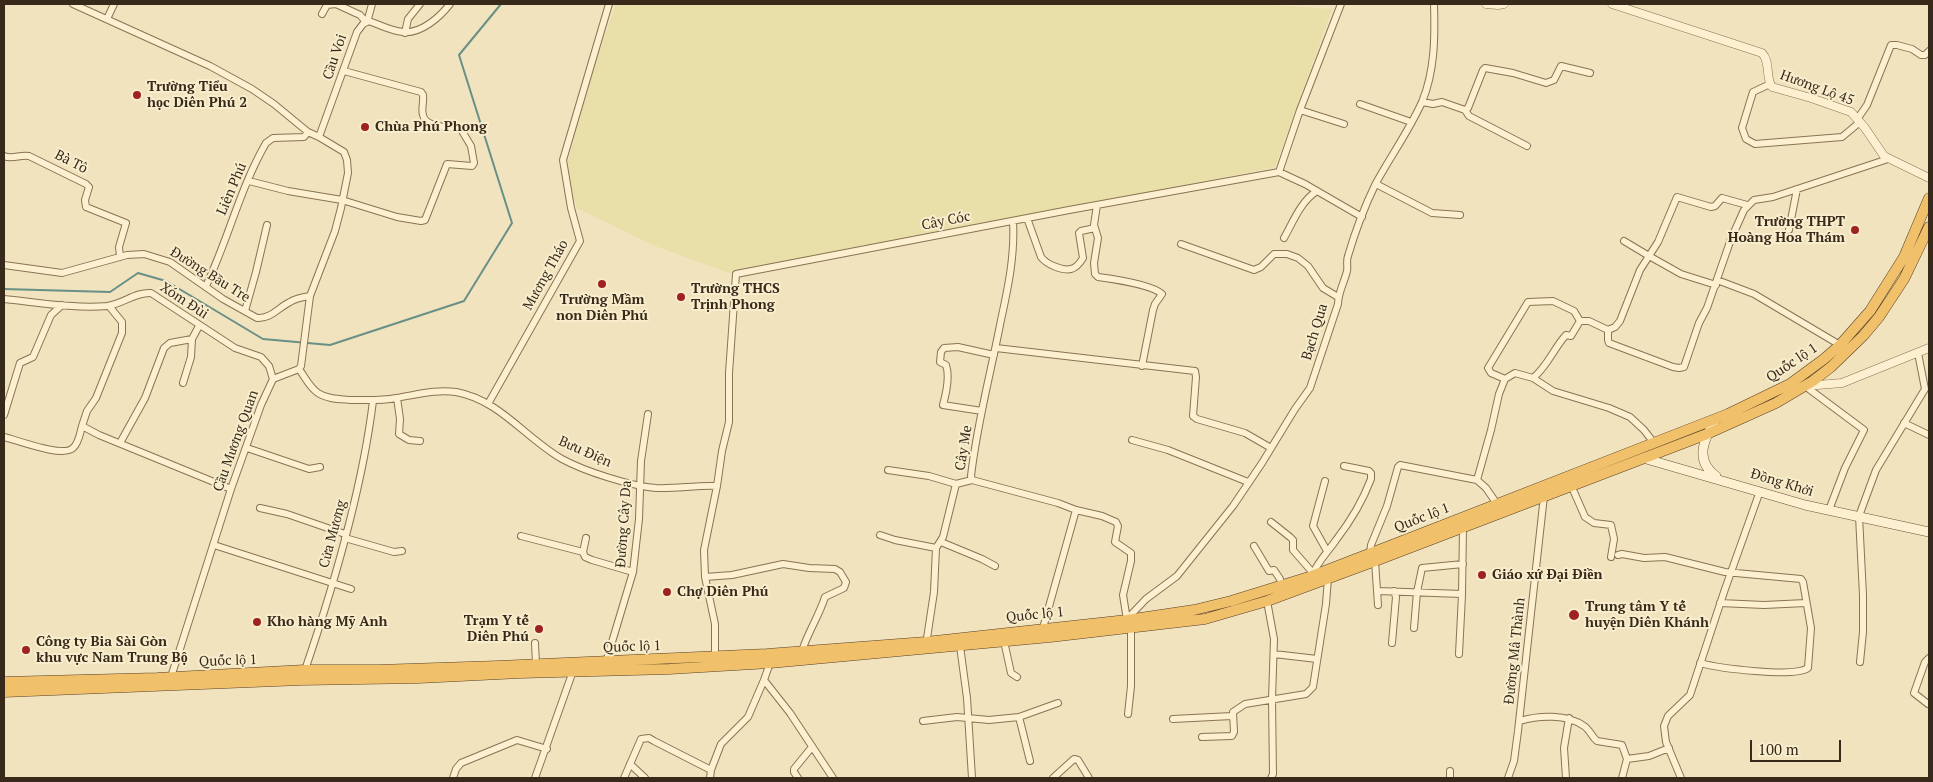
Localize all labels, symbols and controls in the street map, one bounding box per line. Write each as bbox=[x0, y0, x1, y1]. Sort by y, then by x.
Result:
street label: Cầu Voi bbox=[319, 32, 351, 82]
street label: Hương Lộ 45 bbox=[1778, 67, 1856, 109]
place label: Trường Tiểu học Diên Phú 2 bbox=[147, 79, 247, 111]
marker: Trường Tiểu học Diên Phú 2 bbox=[131, 89, 143, 101]
place label: Chùa Phú Phong bbox=[375, 119, 487, 135]
marker: Chùa Phú Phong bbox=[359, 121, 371, 133]
street label: Bà Tô bbox=[52, 147, 90, 177]
street label: Liên Phú bbox=[213, 160, 251, 218]
street label: Cây Cóc bbox=[920, 208, 972, 234]
place label: Trường THPT Hoàng Hoa Thám bbox=[1728, 214, 1845, 246]
marker: Trường THPT Hoàng Hoa Thám bbox=[1849, 224, 1861, 236]
street label: Mương Tháo bbox=[520, 237, 572, 313]
street label: Đường Bầu Tre bbox=[167, 244, 253, 306]
marker: Trường Mầm non Diên Phú bbox=[596, 278, 608, 290]
street label: Xóm Đùi bbox=[157, 279, 211, 323]
place label: Trường THCS Trịnh Phong bbox=[691, 281, 780, 314]
marker: Trường THCS Trịnh Phong bbox=[675, 291, 687, 303]
place label: Trường Mầm non Diên Phú bbox=[556, 292, 648, 324]
street label: Bạch Qua bbox=[1298, 302, 1332, 362]
street label: Quốc lộ 1 bbox=[1763, 340, 1821, 386]
street label: Cầu Mương Quan bbox=[210, 388, 262, 494]
street label: Cây Me bbox=[952, 424, 976, 472]
street label: Bưu Điện bbox=[556, 433, 614, 471]
street label: Đồng Khởi bbox=[1749, 465, 1815, 501]
street label: Đường Cây Da bbox=[613, 480, 635, 568]
street label: Cửa Mương bbox=[316, 498, 350, 570]
street label: Quốc lộ 1 bbox=[1392, 500, 1452, 536]
place label: Giáo xứ Đại Điền bbox=[1492, 567, 1603, 583]
marker: Giáo xứ Đại Điền bbox=[1476, 569, 1488, 581]
place label: Chợ Diên Phú bbox=[677, 584, 769, 600]
marker: Chợ Diên Phú bbox=[661, 586, 673, 598]
street label: Đường Mâ Thành bbox=[1501, 597, 1529, 705]
place label: Trung tâm Y tế huyện Diên Khánh bbox=[1585, 599, 1709, 632]
street label: Quốc lộ 1 bbox=[1005, 604, 1065, 626]
marker: Trung tâm Y tế huyện Diên Khánh bbox=[1567, 608, 1581, 622]
place label: Trạm Y tế Diên Phú bbox=[464, 613, 529, 646]
place label: Kho hàng Mỹ Anh bbox=[267, 614, 387, 630]
marker: Kho hàng Mỹ Anh bbox=[251, 616, 263, 628]
marker: Trạm Y tế Diên Phú bbox=[533, 623, 545, 635]
place label: Công ty Bia Sài Gòn khu vực Nam Trung Bộ bbox=[36, 634, 188, 666]
street label: Quốc lộ 1 bbox=[603, 638, 661, 656]
marker: Công ty Bia Sài Gòn khu vực Nam Trung Bộ bbox=[20, 644, 32, 656]
street label: Quốc lộ 1 bbox=[199, 652, 257, 670]
scale bar bbox=[1753, 730, 1844, 762]
text: 100 m bbox=[1758, 739, 1799, 759]

